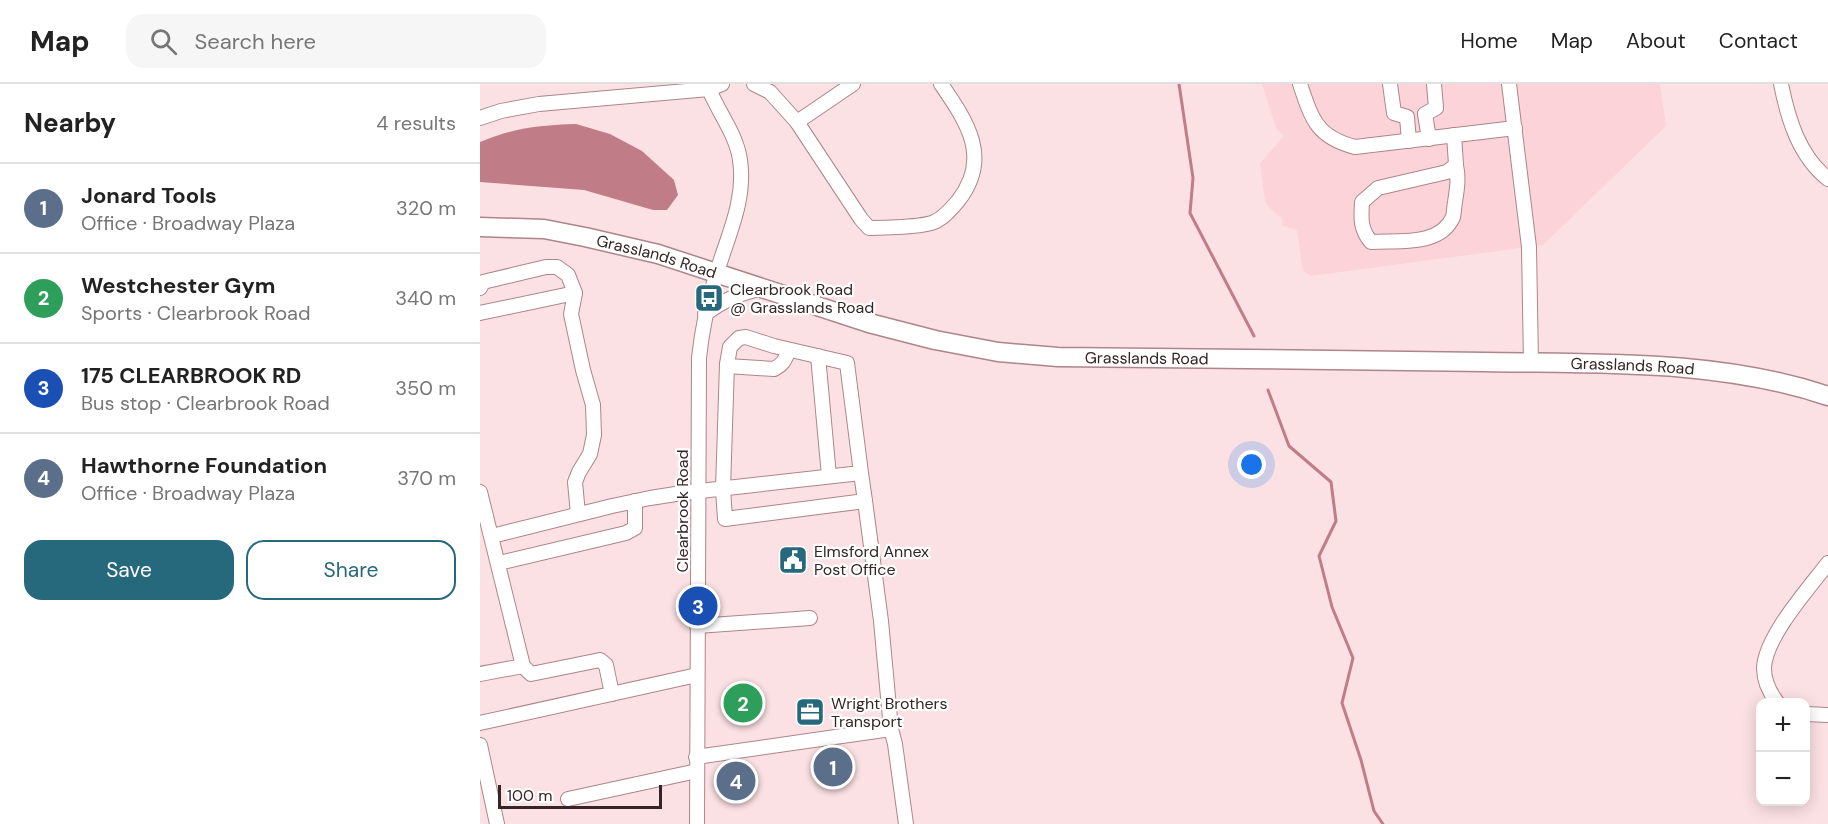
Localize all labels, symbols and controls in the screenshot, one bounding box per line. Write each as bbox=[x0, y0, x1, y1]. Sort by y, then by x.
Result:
search box bbox=[126, 14, 546, 68]
text: Map bbox=[30, 23, 90, 60]
icon: search bbox=[147, 25, 180, 58]
text: Search here bbox=[195, 27, 316, 56]
text: Home bbox=[1460, 27, 1518, 55]
text: Map bbox=[1551, 27, 1593, 55]
text: About bbox=[1626, 27, 1686, 55]
text: Contact bbox=[1719, 27, 1798, 55]
text: Nearby bbox=[24, 106, 116, 140]
text: 4 results bbox=[376, 110, 456, 136]
text: Jonard Tools bbox=[81, 181, 217, 210]
text: 1 bbox=[40, 195, 47, 221]
text: 320 m bbox=[396, 195, 456, 221]
text: Office · Broadway Plaza bbox=[81, 210, 295, 236]
street label: Grasslands Road bbox=[594, 230, 719, 283]
text: Westchester Gym bbox=[81, 271, 275, 300]
place label: Clearbrook Road @ Grasslands Road bbox=[730, 279, 874, 318]
bus stop icon: Clearbrook Road @ Grasslands Road bbox=[693, 282, 725, 314]
text: 2 bbox=[38, 285, 49, 311]
text: 340 m bbox=[395, 285, 456, 311]
text: Sports · Clearbrook Road bbox=[81, 300, 311, 326]
street label: Grasslands Road bbox=[1085, 347, 1209, 369]
street label: Grasslands Road bbox=[1571, 352, 1696, 379]
text: 175 CLEARBROOK RD bbox=[81, 361, 301, 390]
text: 3 bbox=[37, 375, 50, 401]
text: 350 m bbox=[395, 375, 456, 401]
text: Bus stop · Clearbrook Road bbox=[81, 390, 330, 416]
street label: Clearbrook Road bbox=[672, 450, 693, 572]
your location bbox=[1237, 450, 1266, 479]
text: Hawthorne Foundation bbox=[81, 451, 327, 480]
text: 4 bbox=[37, 465, 50, 491]
text: 370 m bbox=[397, 465, 456, 491]
text: Office · Broadway Plaza bbox=[81, 480, 295, 506]
button: Save bbox=[24, 540, 234, 600]
button: Share bbox=[246, 540, 456, 600]
place label: Elmsford Annex Post Office bbox=[814, 541, 929, 580]
public building icon: Elmsford Annex Post Office bbox=[777, 544, 809, 576]
pin: 3 bbox=[678, 584, 718, 628]
pin: 2 bbox=[724, 680, 762, 726]
place label: Wright Brothers Transport bbox=[831, 693, 948, 732]
office icon: Wright Brothers Transport bbox=[794, 696, 826, 728]
map controls bbox=[1756, 698, 1810, 806]
button: + bbox=[1756, 698, 1810, 752]
pin: 1 bbox=[814, 744, 852, 790]
button: − bbox=[1756, 752, 1810, 806]
pin: 4 bbox=[716, 758, 756, 804]
scale bar bbox=[498, 782, 662, 810]
text: 100 m bbox=[507, 785, 552, 806]

